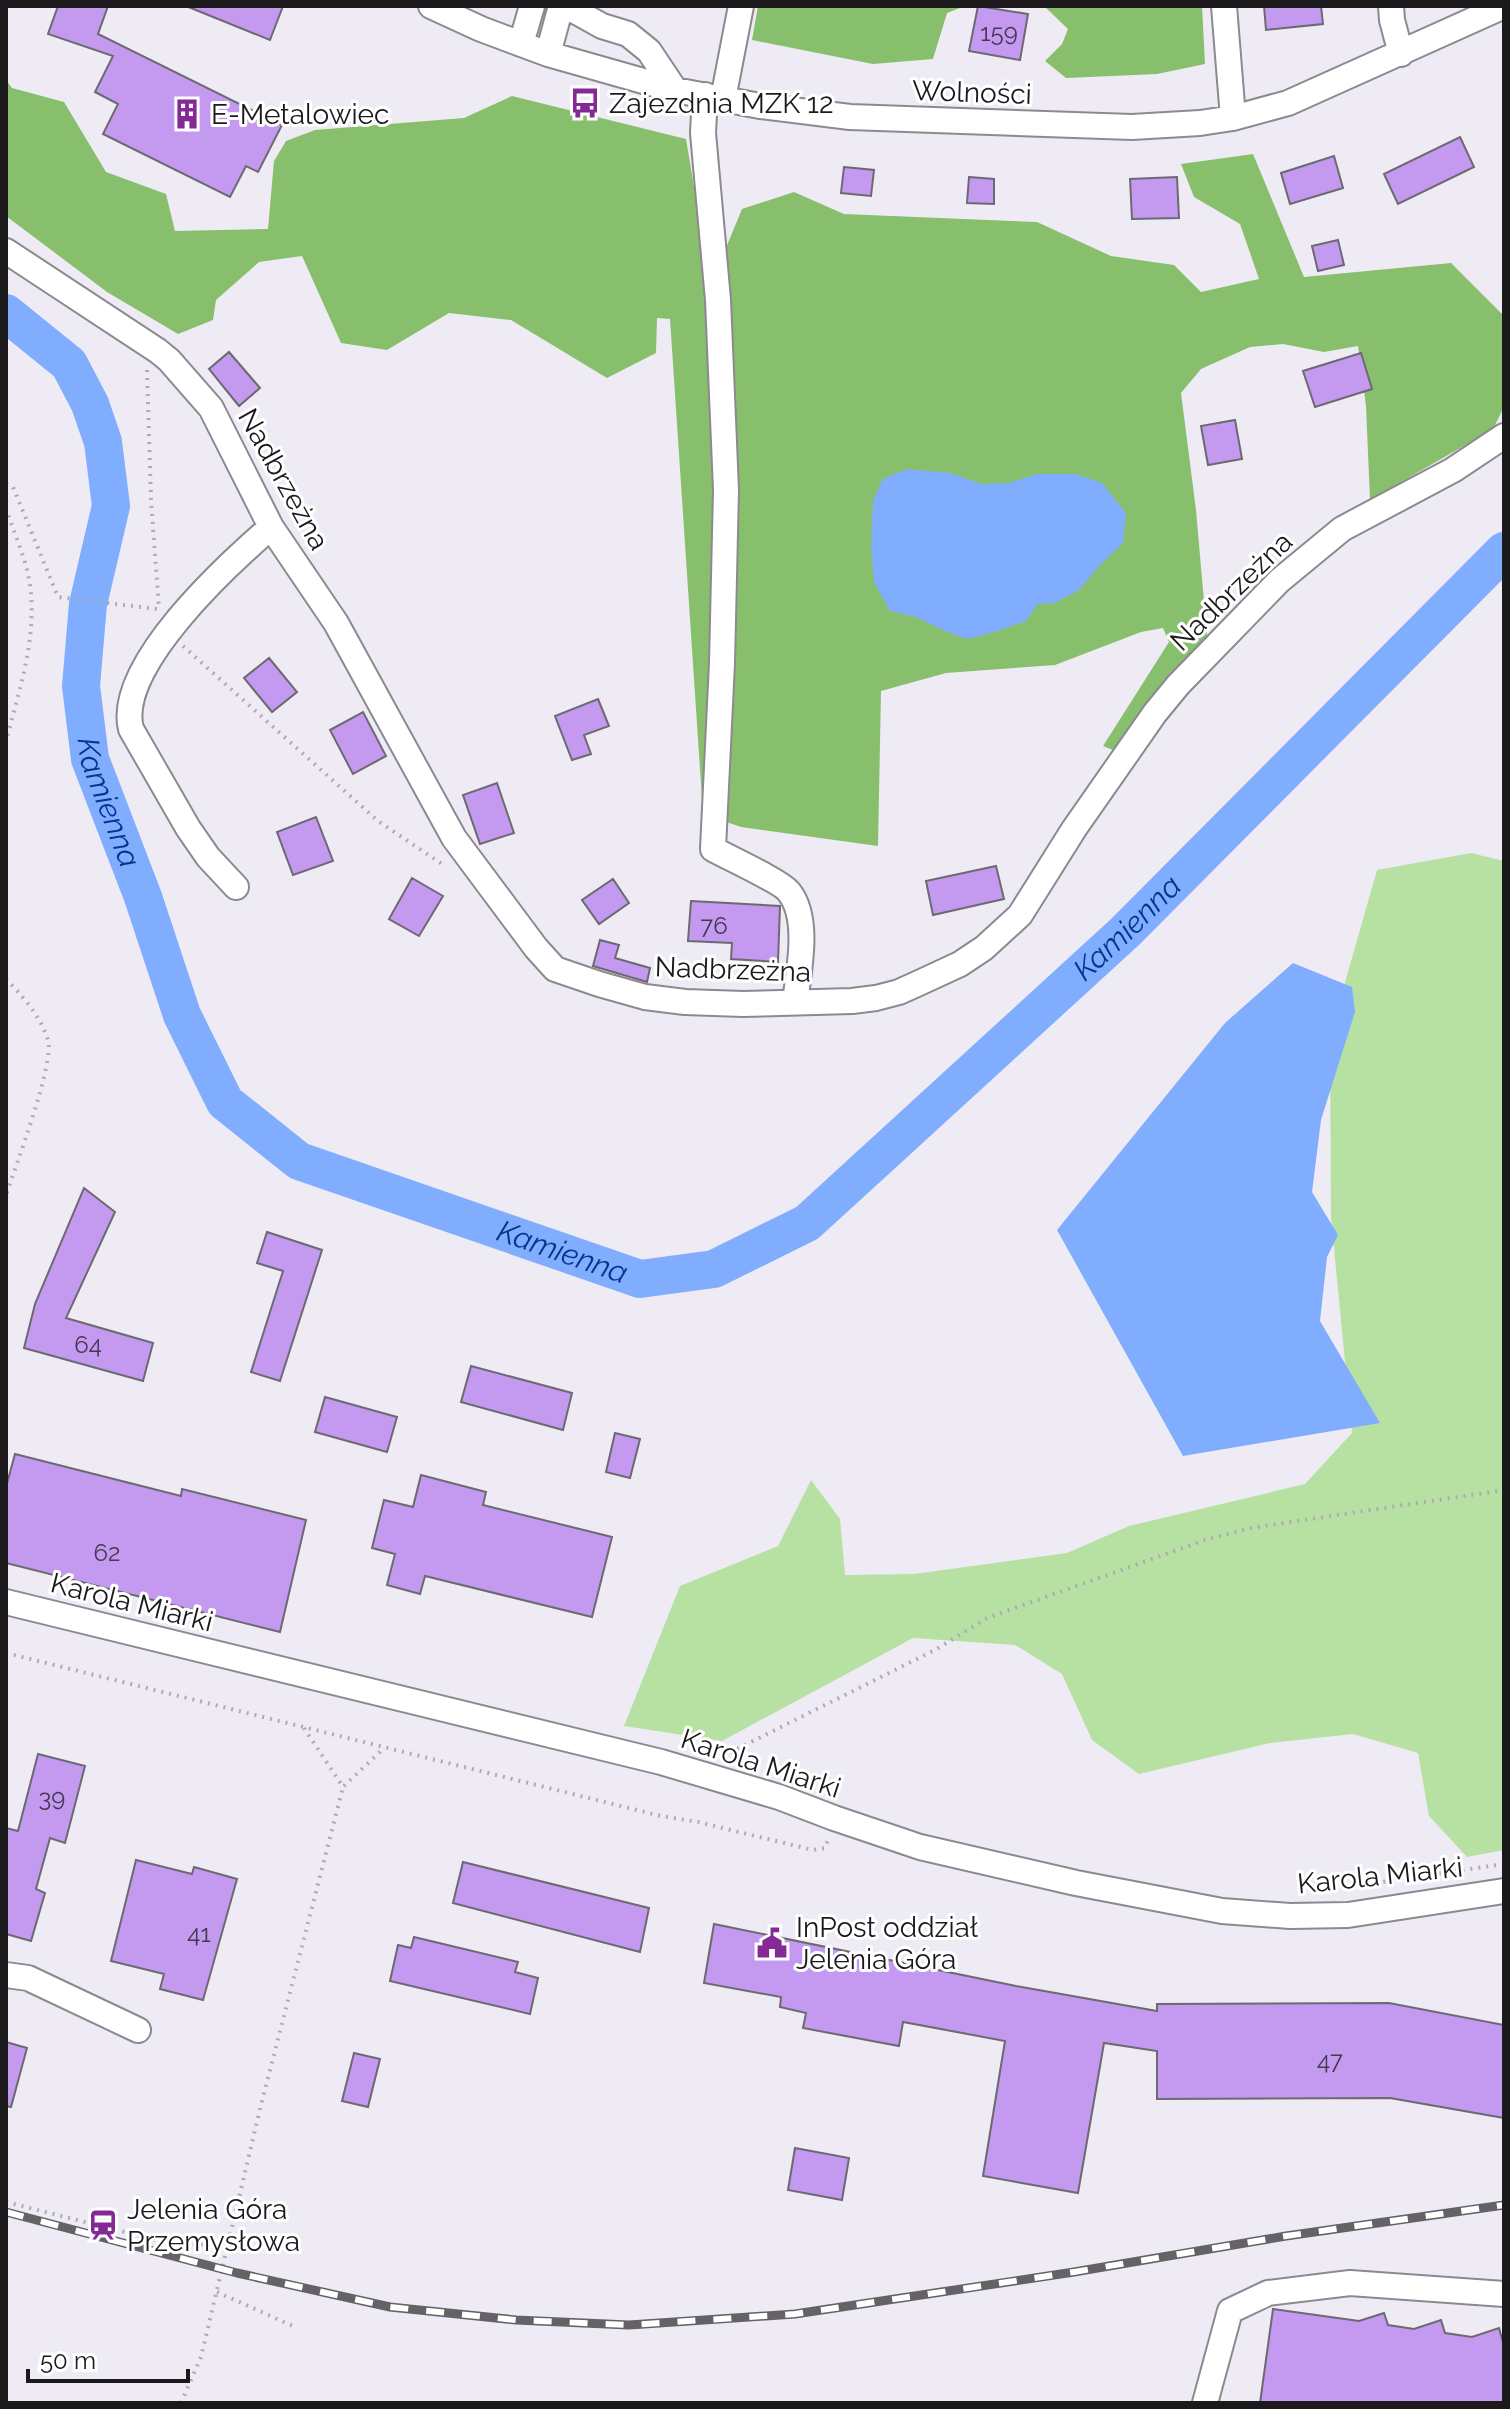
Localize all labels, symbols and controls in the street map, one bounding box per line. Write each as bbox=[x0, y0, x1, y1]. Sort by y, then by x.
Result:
house number: 159 bbox=[980, 18, 1018, 47]
street label: Wolności bbox=[912, 74, 1032, 111]
bus stop icon: Zajezdnia MZK 12 bbox=[568, 86, 602, 120]
place label: Zajezdnia MZK 12 bbox=[609, 87, 834, 120]
building icon: E-Metalowiec bbox=[170, 97, 204, 131]
place label: E-Metalowiec bbox=[211, 98, 389, 131]
street label: Nadbrzeżna bbox=[231, 403, 336, 556]
street label: Nadbrzeżna bbox=[1164, 525, 1299, 658]
water label: Kamienna bbox=[71, 736, 148, 872]
water label: Kamienna bbox=[1066, 868, 1188, 987]
house number: 76 bbox=[700, 911, 728, 940]
street label: Nadbrzeżna bbox=[654, 950, 812, 989]
water label: Kamienna bbox=[493, 1213, 633, 1290]
house number: 64 bbox=[74, 1330, 102, 1359]
house number: 62 bbox=[94, 1538, 120, 1567]
street label: Karola Miarki bbox=[47, 1566, 216, 1639]
street label: Karola Miarki bbox=[677, 1722, 845, 1805]
house number: 39 bbox=[39, 1783, 65, 1812]
street label: Karola Miarki bbox=[1296, 1850, 1464, 1901]
place label: InPost oddział Jelenia Góra bbox=[796, 1911, 979, 1976]
house number: 41 bbox=[187, 1919, 211, 1948]
public building icon: InPost oddział Jelenia Góra bbox=[755, 1926, 789, 1960]
house number: 47 bbox=[1317, 2046, 1343, 2075]
place label: Jelenia Góra Przemysłowa bbox=[127, 2193, 300, 2258]
station icon: Jelenia Góra Przemysłowa bbox=[86, 2208, 120, 2242]
scale bar bbox=[28, 2333, 188, 2383]
text: 50 m bbox=[40, 2346, 96, 2375]

